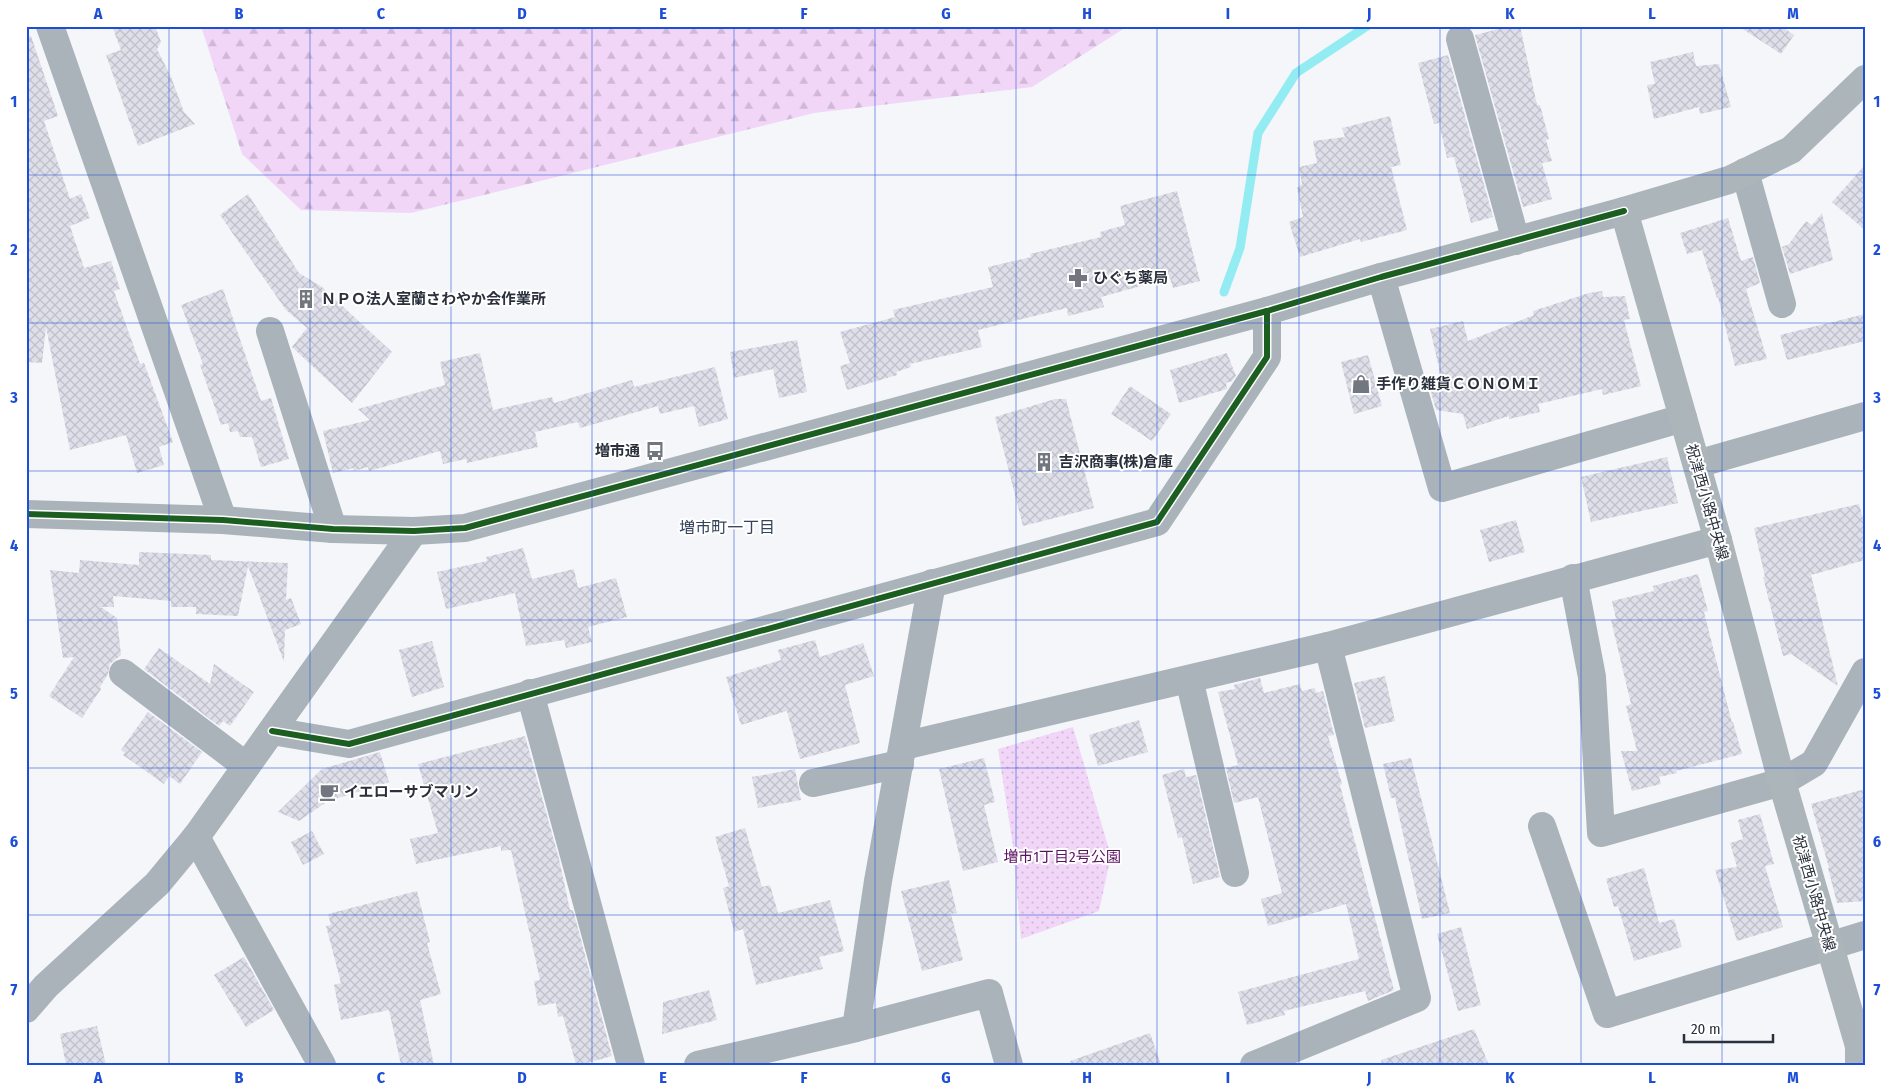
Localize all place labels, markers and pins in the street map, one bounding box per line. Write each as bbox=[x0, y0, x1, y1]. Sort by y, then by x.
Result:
pharmacy icon: ひぐち薬局 bbox=[1067, 267, 1089, 289]
place label: ひぐち薬局 bbox=[1093, 269, 1168, 287]
building icon: ＮＰＯ法人室蘭さわやか会作業所 bbox=[295, 288, 317, 310]
place label: ＮＰＯ法人室蘭さわやか会作業所 bbox=[321, 290, 546, 308]
shop icon: 手作り雑貨ＣＯＮＯＭＩ bbox=[1350, 373, 1372, 395]
place label: 手作り雑貨ＣＯＮＯＭＩ bbox=[1376, 375, 1541, 393]
bus stop icon: 増市通 bbox=[644, 440, 666, 462]
place label: 増市通 bbox=[595, 442, 640, 460]
building icon: 吉沢商事(株)倉庫 bbox=[1033, 451, 1055, 473]
place label: 吉沢商事(株)倉庫 bbox=[1059, 453, 1173, 471]
cafe icon: イエローサブマリン bbox=[318, 781, 340, 803]
place label: イエローサブマリン bbox=[344, 783, 479, 801]

